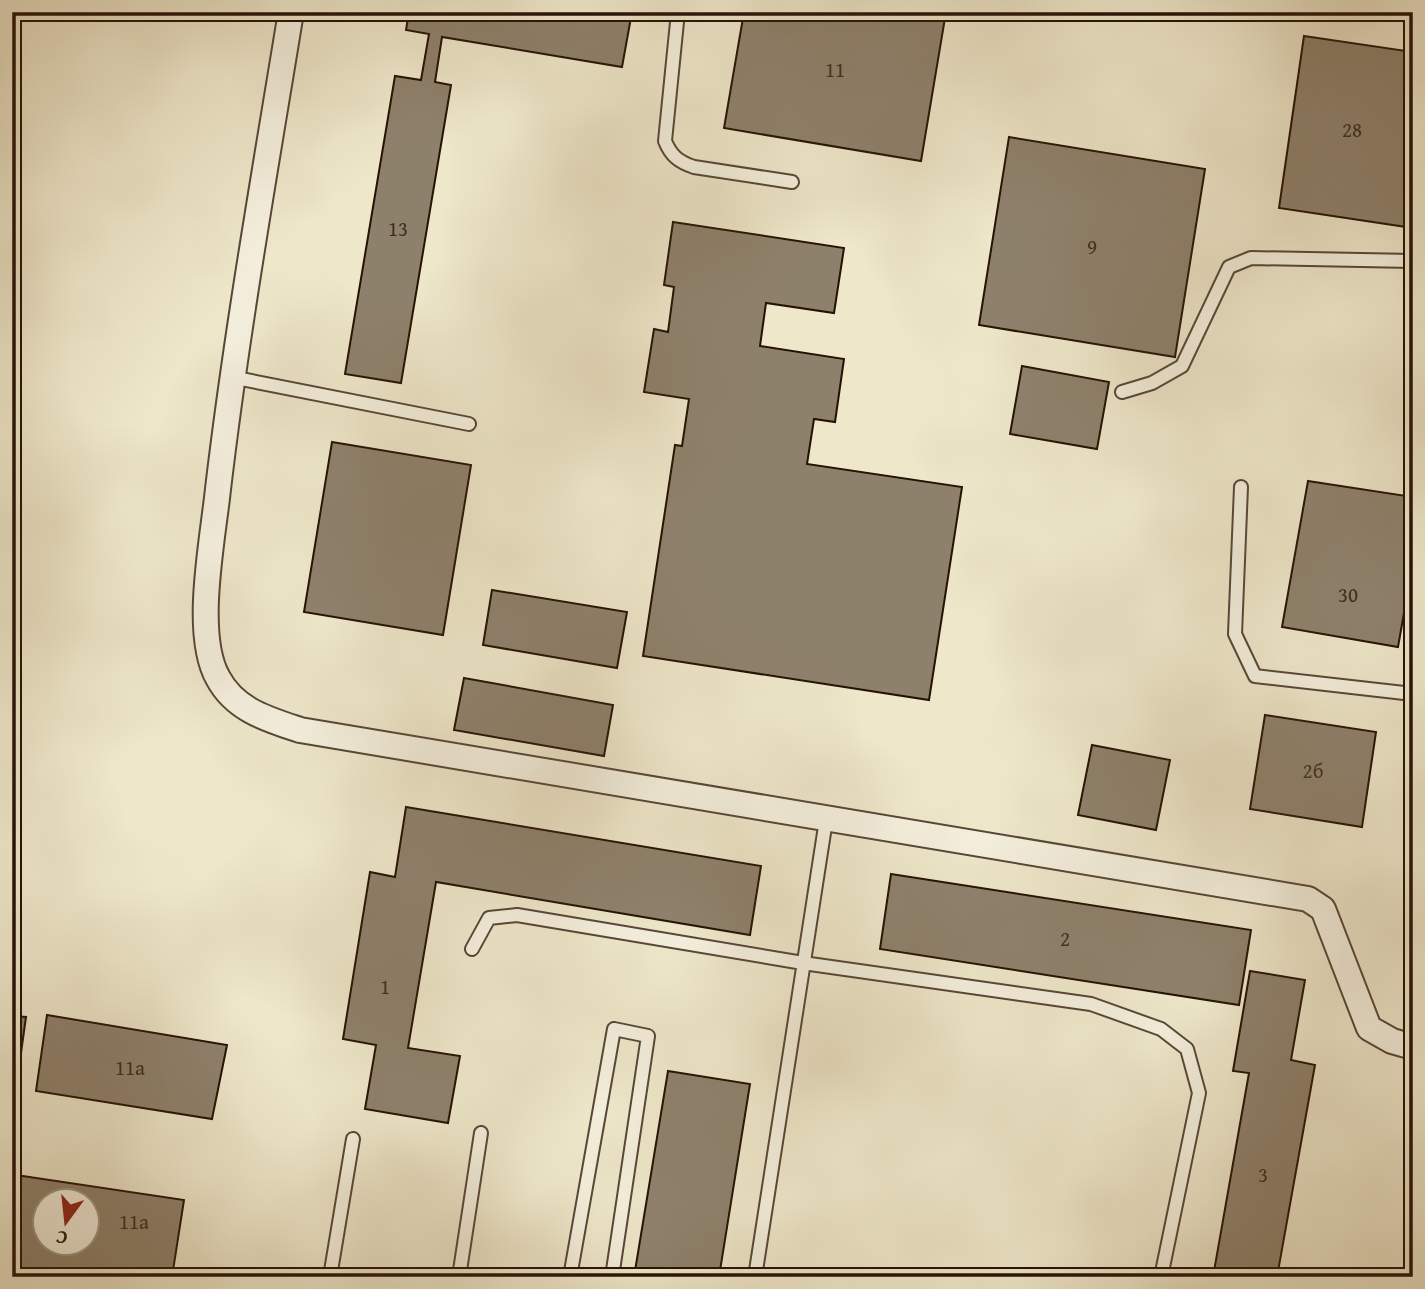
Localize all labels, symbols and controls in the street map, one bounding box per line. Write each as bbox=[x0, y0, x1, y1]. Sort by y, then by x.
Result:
house number: 11 bbox=[825, 54, 845, 85]
house number: 28 bbox=[1342, 114, 1362, 145]
house number: 13 bbox=[388, 213, 408, 244]
house number: 9 bbox=[1087, 231, 1097, 262]
house number: 30 bbox=[1338, 579, 1358, 610]
house number: 2б bbox=[1303, 755, 1323, 786]
house number: 2 bbox=[1060, 923, 1070, 954]
house number: 1 bbox=[380, 971, 390, 1002]
house number: 11а bbox=[115, 1052, 145, 1083]
house number: 3 bbox=[1258, 1159, 1268, 1190]
north arrow bbox=[32, 1188, 102, 1258]
house number: 11а bbox=[119, 1206, 149, 1237]
text: С bbox=[53, 1223, 70, 1253]

